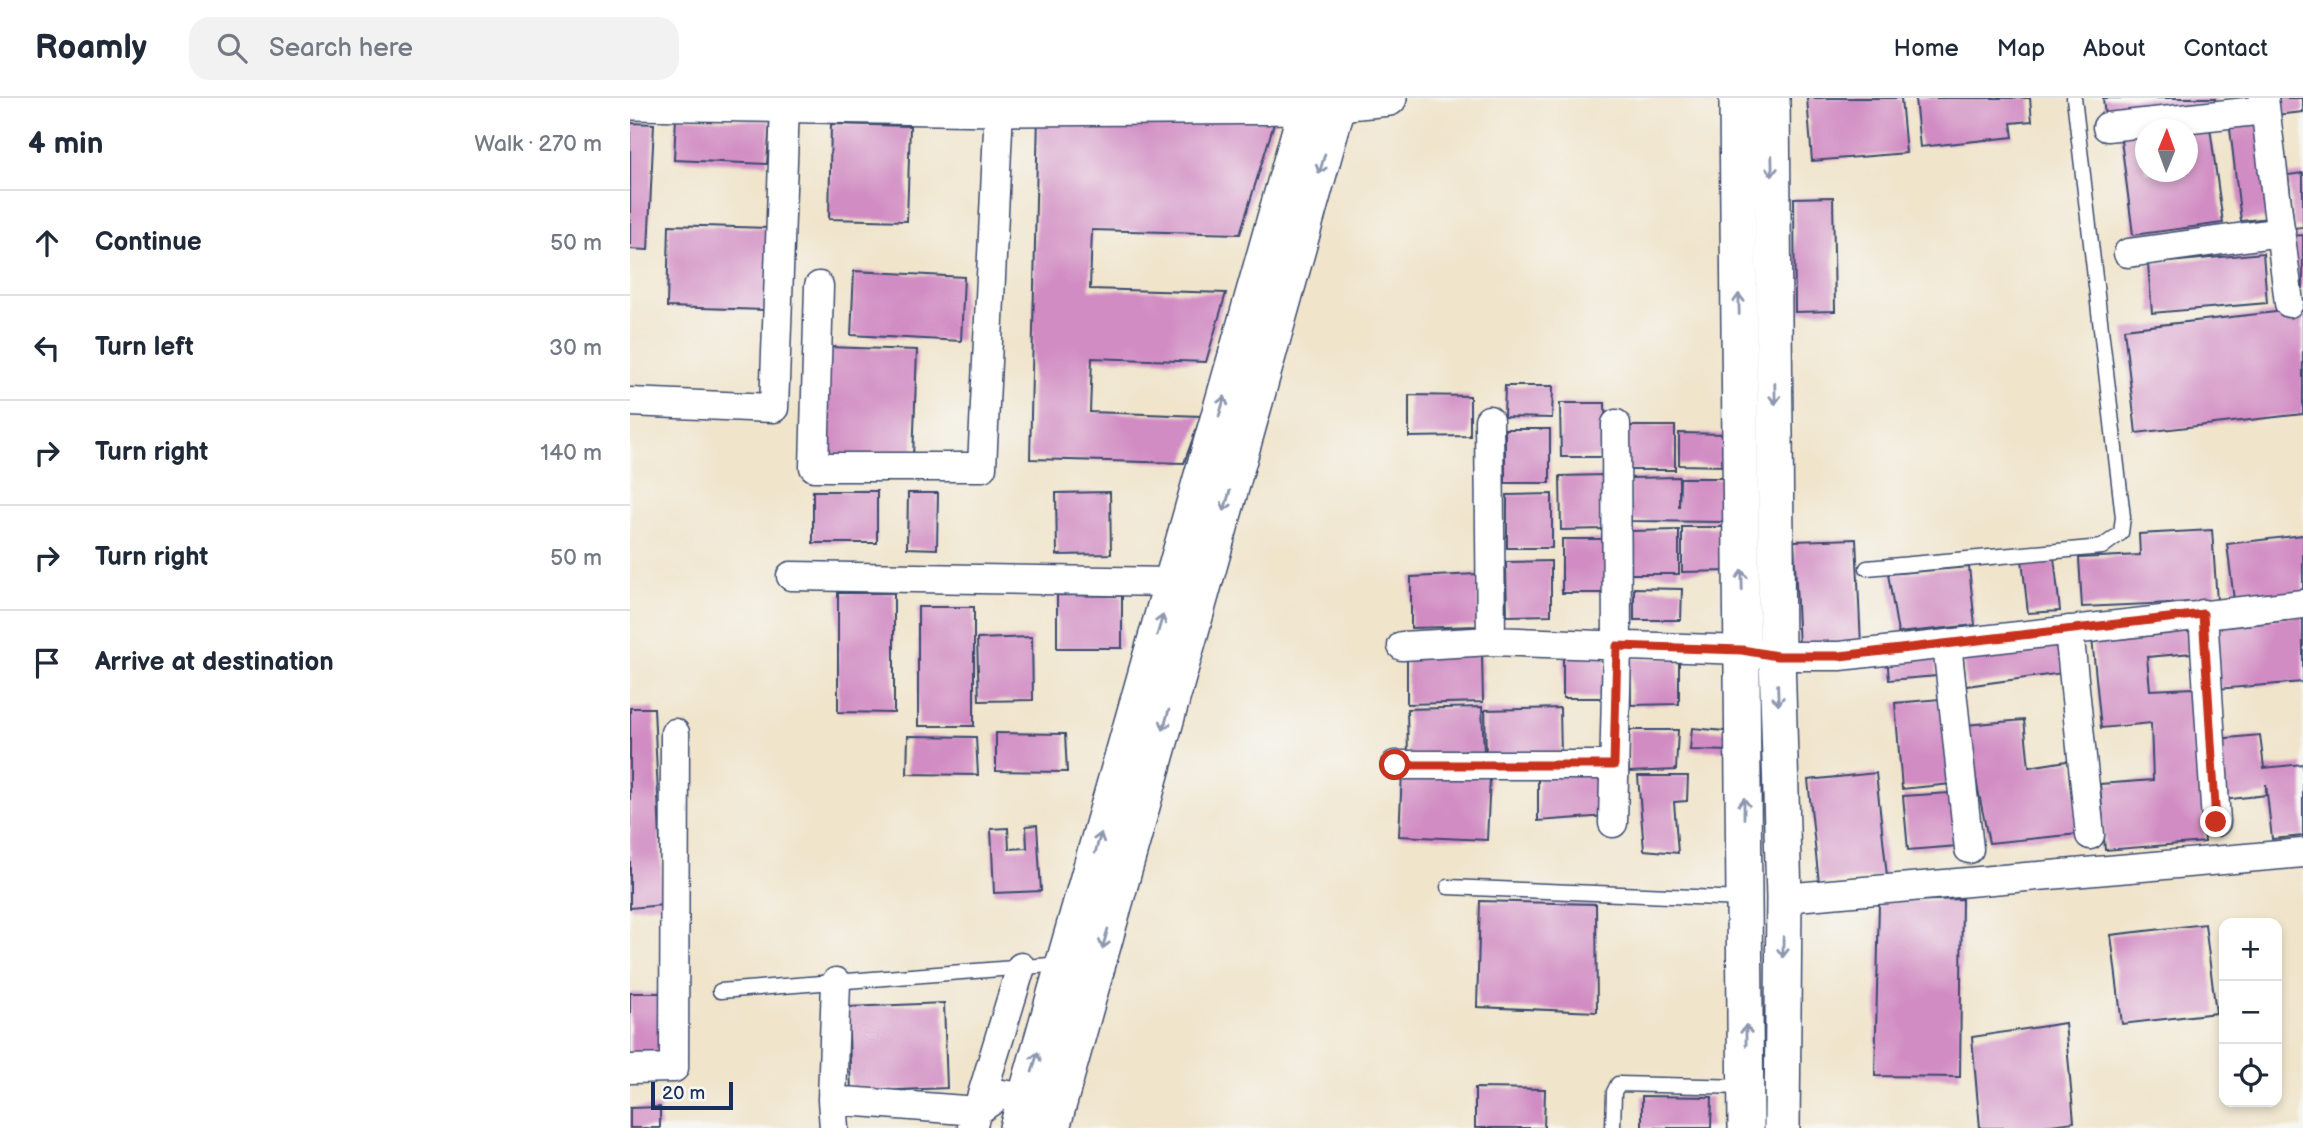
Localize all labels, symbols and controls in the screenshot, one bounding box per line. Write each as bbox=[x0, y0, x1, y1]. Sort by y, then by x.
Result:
search box bbox=[189, 17, 679, 80]
text: Roamly bbox=[35, 28, 147, 68]
icon: search bbox=[213, 29, 251, 67]
text: Search here bbox=[269, 33, 413, 64]
text: Home bbox=[1894, 34, 1959, 63]
text: Map bbox=[1997, 34, 2045, 63]
text: About bbox=[2083, 34, 2145, 63]
text: Contact bbox=[2183, 34, 2268, 63]
north arrow bbox=[2135, 119, 2198, 182]
text: 4 min bbox=[28, 126, 103, 162]
text: Walk · 270 m bbox=[474, 130, 602, 158]
one-way arrow bbox=[1314, 153, 1327, 175]
one-way arrow bbox=[1765, 154, 1779, 177]
icon: ahead bbox=[28, 224, 66, 262]
text: Continue bbox=[95, 227, 202, 258]
text: 50 m bbox=[550, 229, 602, 257]
one-way arrow bbox=[1732, 293, 1746, 316]
icon: left bbox=[28, 329, 66, 367]
text: Turn left bbox=[95, 332, 194, 363]
text: 30 m bbox=[549, 334, 602, 362]
one-way arrow bbox=[1768, 382, 1781, 405]
one-way arrow bbox=[1216, 395, 1229, 417]
icon: right bbox=[28, 434, 66, 472]
text: Turn right bbox=[95, 437, 208, 468]
text: 140 m bbox=[540, 439, 602, 467]
one-way arrow bbox=[1220, 490, 1233, 512]
icon: right bbox=[28, 539, 66, 577]
text: Turn right bbox=[95, 542, 208, 573]
text: 50 m bbox=[550, 544, 602, 572]
one-way arrow bbox=[1735, 569, 1749, 592]
one-way arrow bbox=[1154, 614, 1167, 636]
icon: arrive bbox=[28, 644, 66, 682]
text: Arrive at destination bbox=[95, 647, 334, 678]
one-way arrow bbox=[1771, 683, 1785, 706]
one-way arrow bbox=[1159, 708, 1172, 731]
route start bbox=[1379, 749, 1410, 780]
one-way arrow bbox=[1737, 797, 1751, 820]
route end bbox=[2200, 806, 2231, 837]
one-way arrow bbox=[1092, 833, 1105, 855]
map controls bbox=[2219, 918, 2282, 1107]
button: + bbox=[2219, 918, 2282, 981]
one-way arrow bbox=[1098, 927, 1111, 950]
one-way arrow bbox=[1776, 935, 1790, 958]
button: − bbox=[2219, 981, 2282, 1044]
one-way arrow bbox=[1739, 1024, 1753, 1047]
button: locate bbox=[2219, 1044, 2282, 1107]
one-way arrow bbox=[1030, 1052, 1043, 1074]
scale bar bbox=[651, 1079, 733, 1111]
text: 20 m bbox=[662, 1082, 705, 1105]

